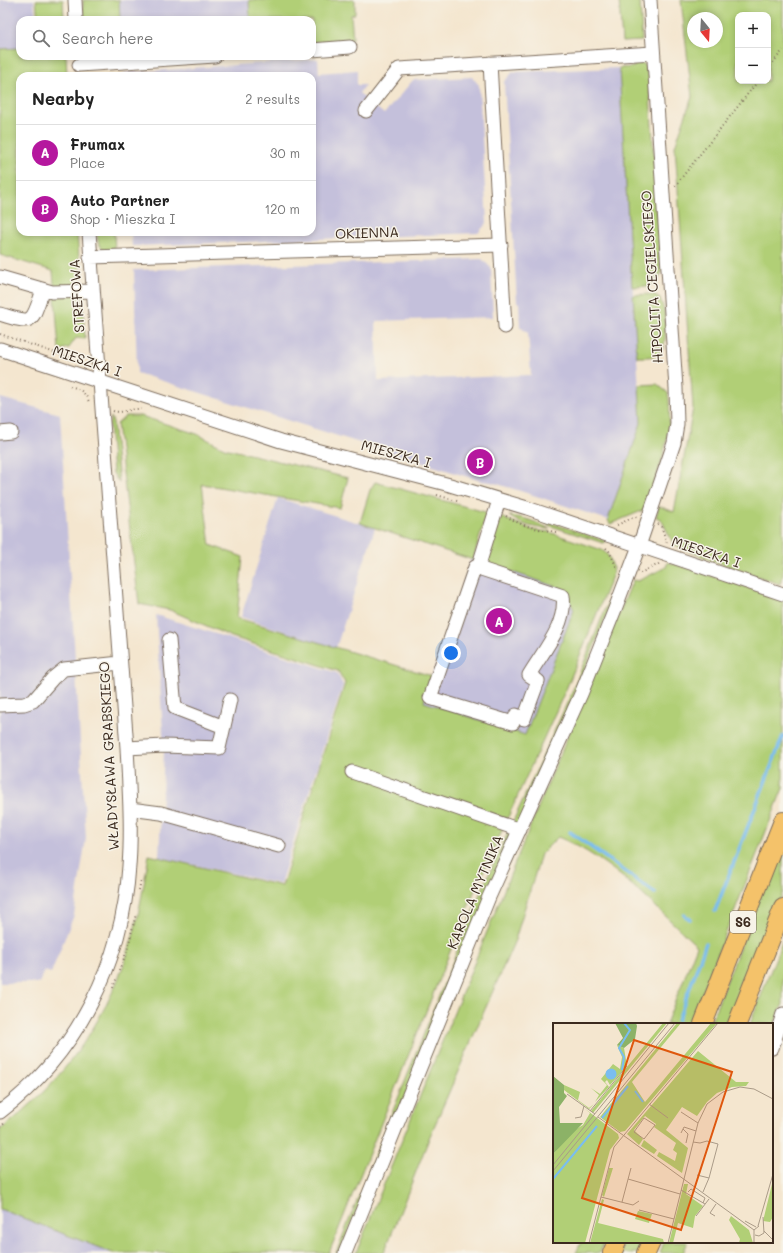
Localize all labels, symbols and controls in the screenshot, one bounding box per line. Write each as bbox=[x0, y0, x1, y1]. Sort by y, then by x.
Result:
north arrow bbox=[687, 12, 723, 48]
map controls bbox=[735, 12, 771, 84]
button: + bbox=[735, 12, 771, 48]
search box bbox=[16, 16, 316, 60]
icon: search bbox=[30, 27, 52, 49]
text: Search here bbox=[62, 28, 153, 48]
button: − bbox=[735, 48, 771, 84]
text: Nearby bbox=[32, 87, 94, 109]
text: 2 results bbox=[245, 90, 300, 107]
text: Frumax bbox=[70, 134, 125, 154]
text: A bbox=[40, 144, 50, 161]
text: 30 m bbox=[270, 144, 300, 161]
text: Place bbox=[70, 154, 105, 171]
text: Auto Partner bbox=[70, 190, 170, 210]
street label: HIPOLITA CEGIELSKIEGO bbox=[636, 190, 667, 364]
text: B bbox=[41, 200, 49, 217]
text: 120 m bbox=[264, 200, 300, 217]
text: Shop · Mieszka I bbox=[70, 210, 175, 227]
street label: OKIENNA bbox=[335, 222, 399, 243]
street label: STREFOWA bbox=[64, 259, 89, 333]
street label: MIESZKA I bbox=[50, 340, 124, 381]
street label: MIESZKA I bbox=[359, 435, 433, 472]
pin: B bbox=[467, 447, 493, 477]
street label: MIESZKA I bbox=[669, 531, 743, 572]
pin: A bbox=[486, 606, 512, 636]
your location bbox=[441, 643, 461, 663]
street label: WŁADYSŁAWA GRABSKIEGO bbox=[94, 661, 123, 851]
street label: KAROLA MYTNIKA bbox=[442, 832, 507, 952]
road number: S6 bbox=[730, 911, 756, 933]
inset map bbox=[553, 1023, 773, 1243]

